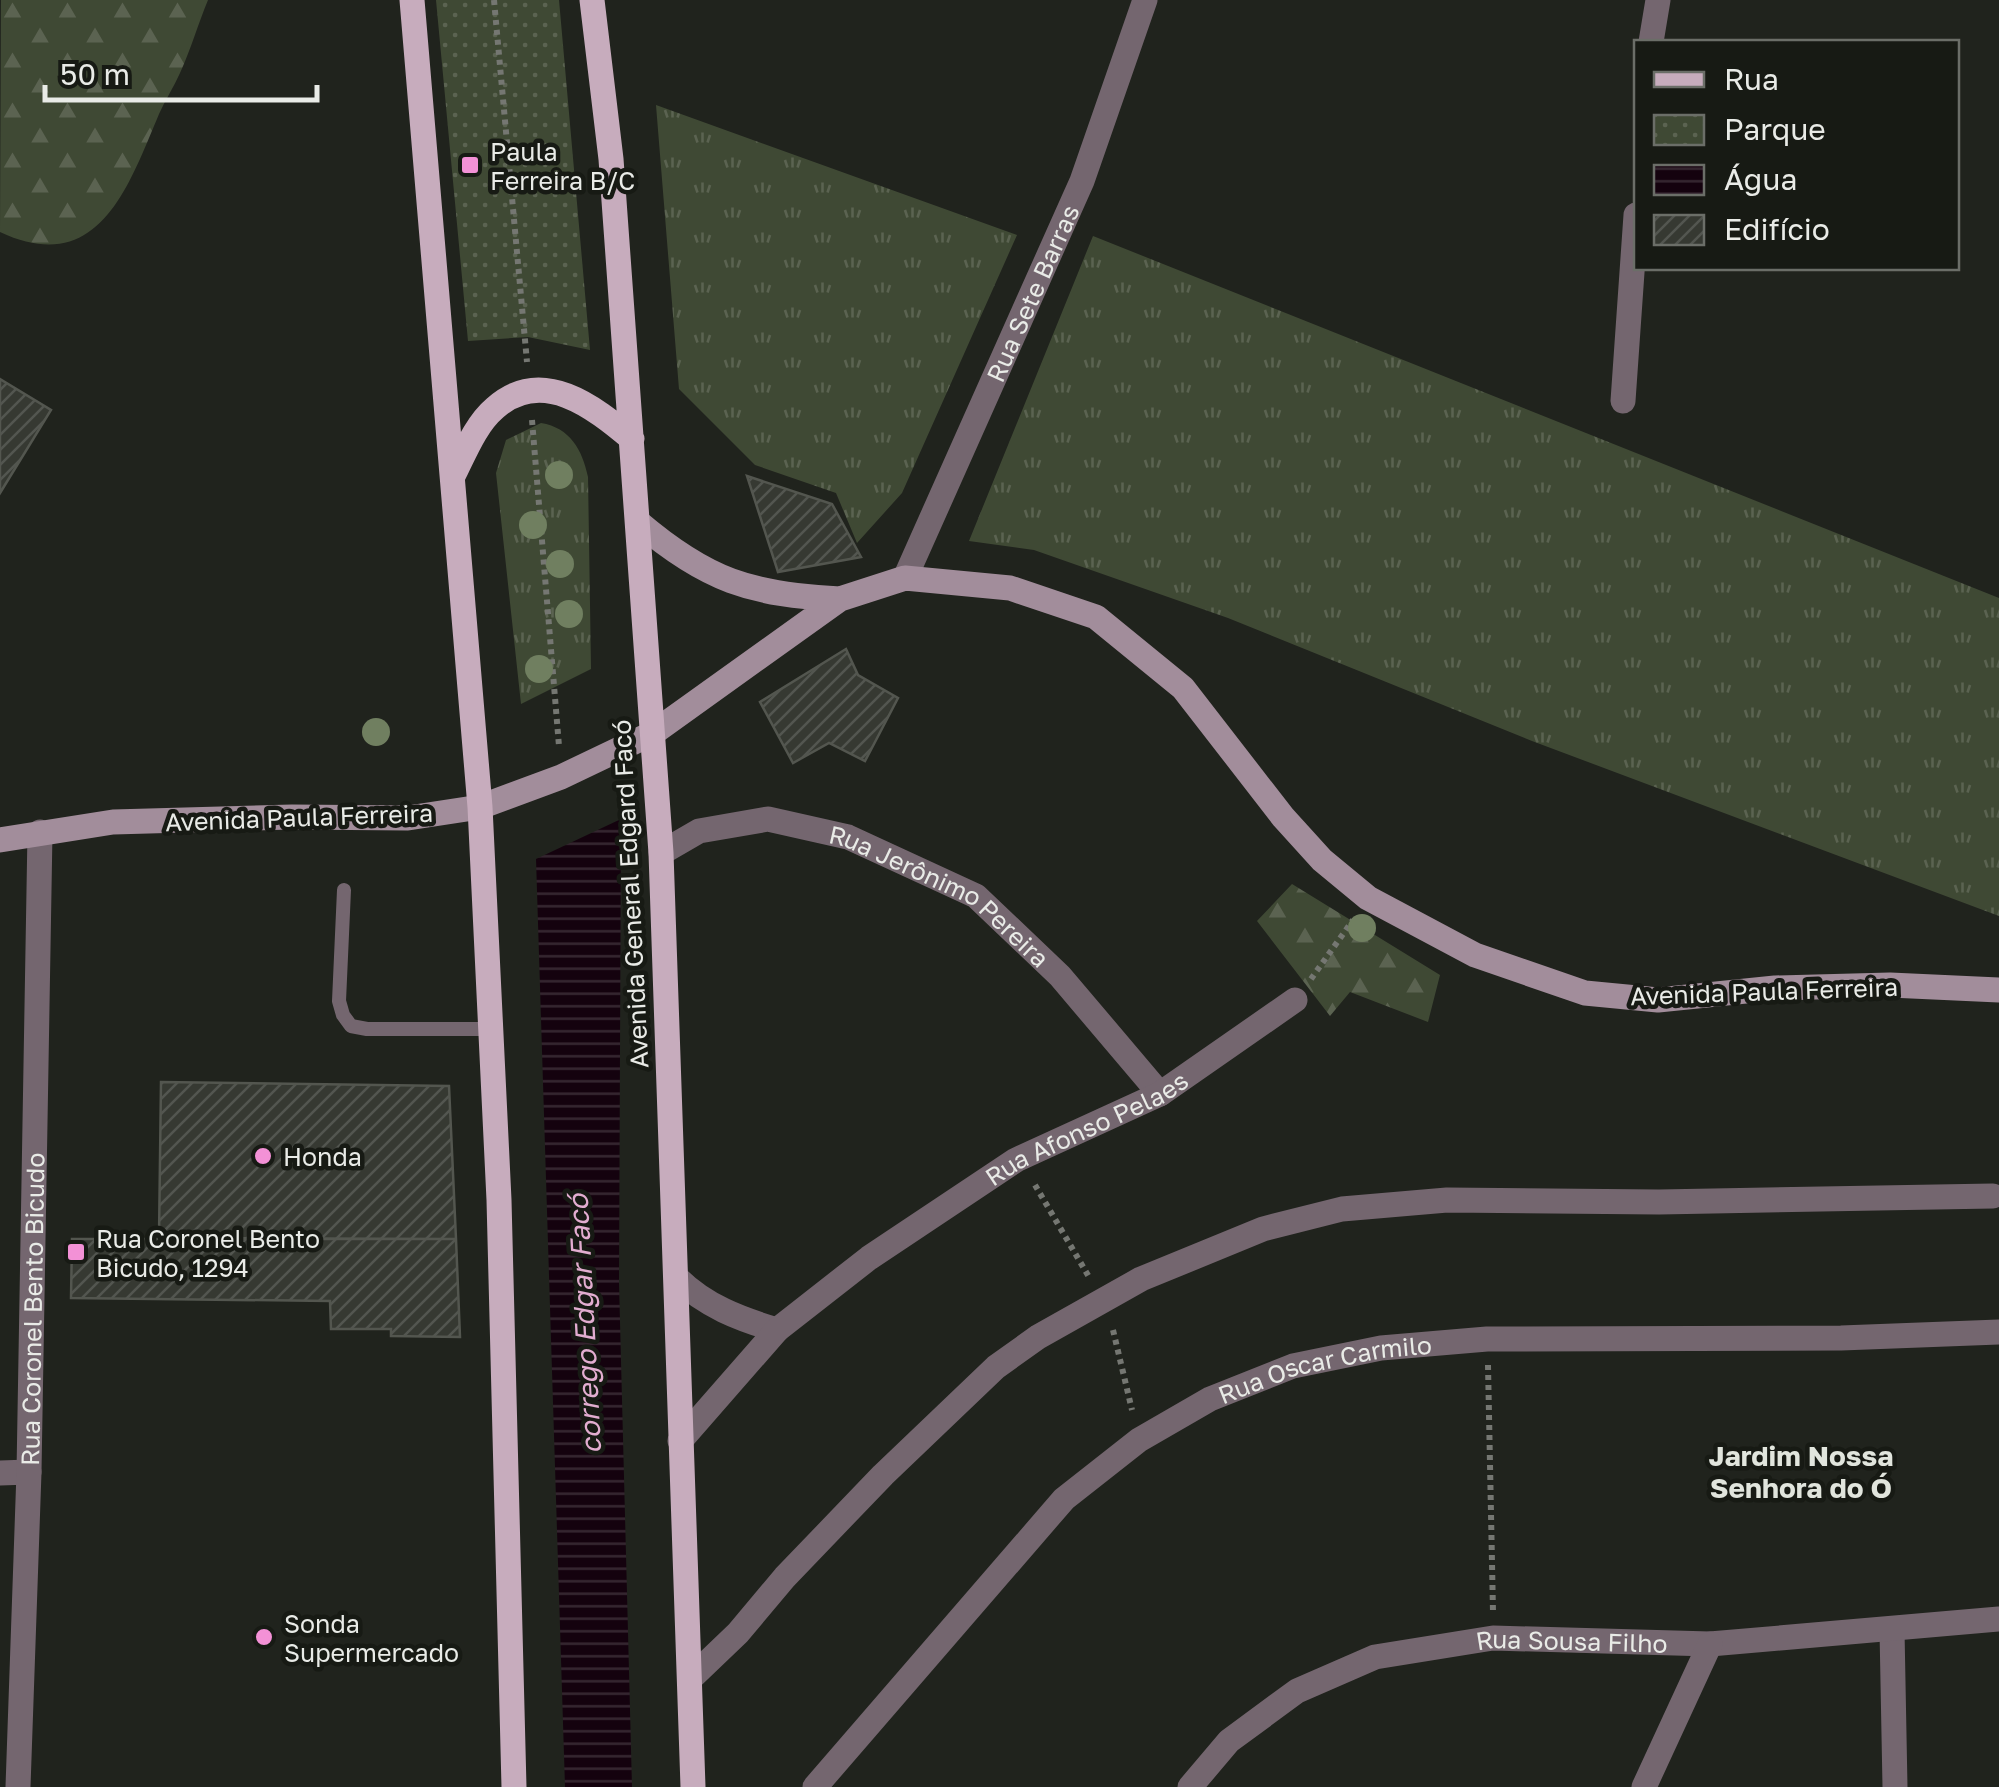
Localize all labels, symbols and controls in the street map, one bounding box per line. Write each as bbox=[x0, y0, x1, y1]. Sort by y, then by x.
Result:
scale bar bbox=[45, 40, 318, 102]
legend bbox=[1634, 40, 1959, 270]
text: 50 m bbox=[60, 56, 130, 92]
text: Rua bbox=[1724, 61, 1779, 97]
text: Parque bbox=[1724, 111, 1826, 147]
place label: Paula Ferreira B/C bbox=[490, 136, 635, 196]
marker: Paula Ferreira B/C bbox=[459, 154, 481, 176]
text: Água bbox=[1724, 161, 1797, 197]
street label: Rua Sete Barras bbox=[979, 200, 1085, 387]
text: Edifício bbox=[1724, 211, 1830, 247]
street label: Avenida General Edgard Facó bbox=[605, 719, 655, 1069]
street label: Avenida Paula Ferreira bbox=[165, 797, 433, 837]
street label: Rua Jerônimo Pereira bbox=[826, 818, 1056, 973]
street label: Avenida Paula Ferreira bbox=[1630, 971, 1898, 1011]
street label: Rua Afonso Pelaes bbox=[979, 1064, 1194, 1192]
place label: Honda bbox=[283, 1141, 362, 1172]
marker: Honda bbox=[252, 1145, 274, 1167]
street label: Rua Coronel Bento Bicudo bbox=[14, 1152, 50, 1466]
water label: corrego Edgar Facó bbox=[561, 1191, 607, 1455]
place label: Rua Coronel Bento Bicudo, 1294 bbox=[96, 1223, 320, 1283]
marker: Rua Coronel Bento Bicudo, 1294 bbox=[65, 1241, 87, 1263]
street label: Rua Oscar Carmilo bbox=[1213, 1328, 1433, 1410]
district label: Jardim Nossa Senhora do Ó bbox=[1709, 1439, 1893, 1504]
place label: Sonda Supermercado bbox=[284, 1608, 459, 1668]
street label: Rua Sousa Filho bbox=[1473, 1622, 1668, 1658]
marker: Sonda Supermercado bbox=[253, 1626, 275, 1648]

